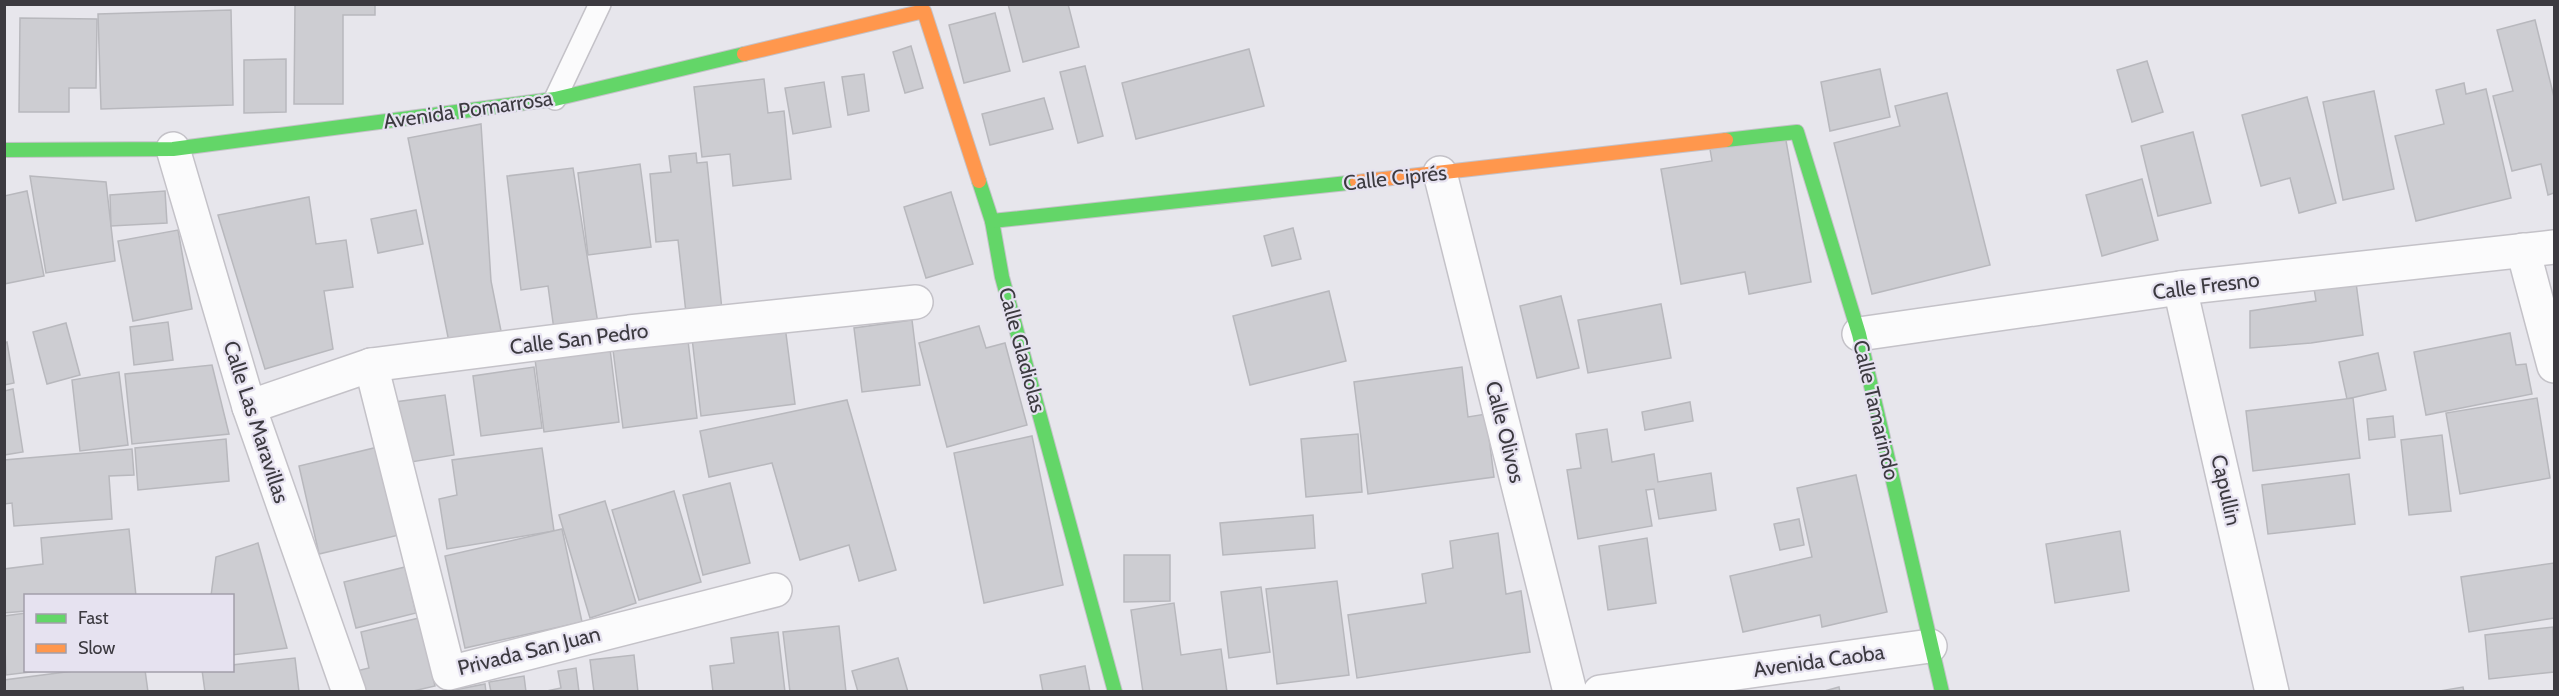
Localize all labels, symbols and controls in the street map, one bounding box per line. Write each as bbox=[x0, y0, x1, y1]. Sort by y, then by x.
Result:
street label: Avenida Pomarrosa bbox=[382, 85, 554, 134]
street label: Calle Ciprés bbox=[1342, 160, 1448, 195]
street label: Calle Fresno bbox=[2151, 267, 2261, 304]
street label: Calle Gladiolas bbox=[994, 284, 1051, 416]
street label: Calle San Pedro bbox=[508, 318, 650, 359]
street label: Calle Tamarindo bbox=[1848, 337, 1905, 482]
street label: Calle Las Maravillas bbox=[218, 338, 295, 506]
street label: Calle Olivos bbox=[1481, 378, 1530, 486]
street label: Capullin bbox=[2206, 452, 2247, 528]
legend bbox=[24, 594, 234, 672]
text: Fast bbox=[78, 607, 109, 629]
street label: Privada San Juan bbox=[455, 621, 603, 680]
text: Slow bbox=[78, 637, 115, 659]
street label: Avenida Caoba bbox=[1752, 639, 1886, 682]

